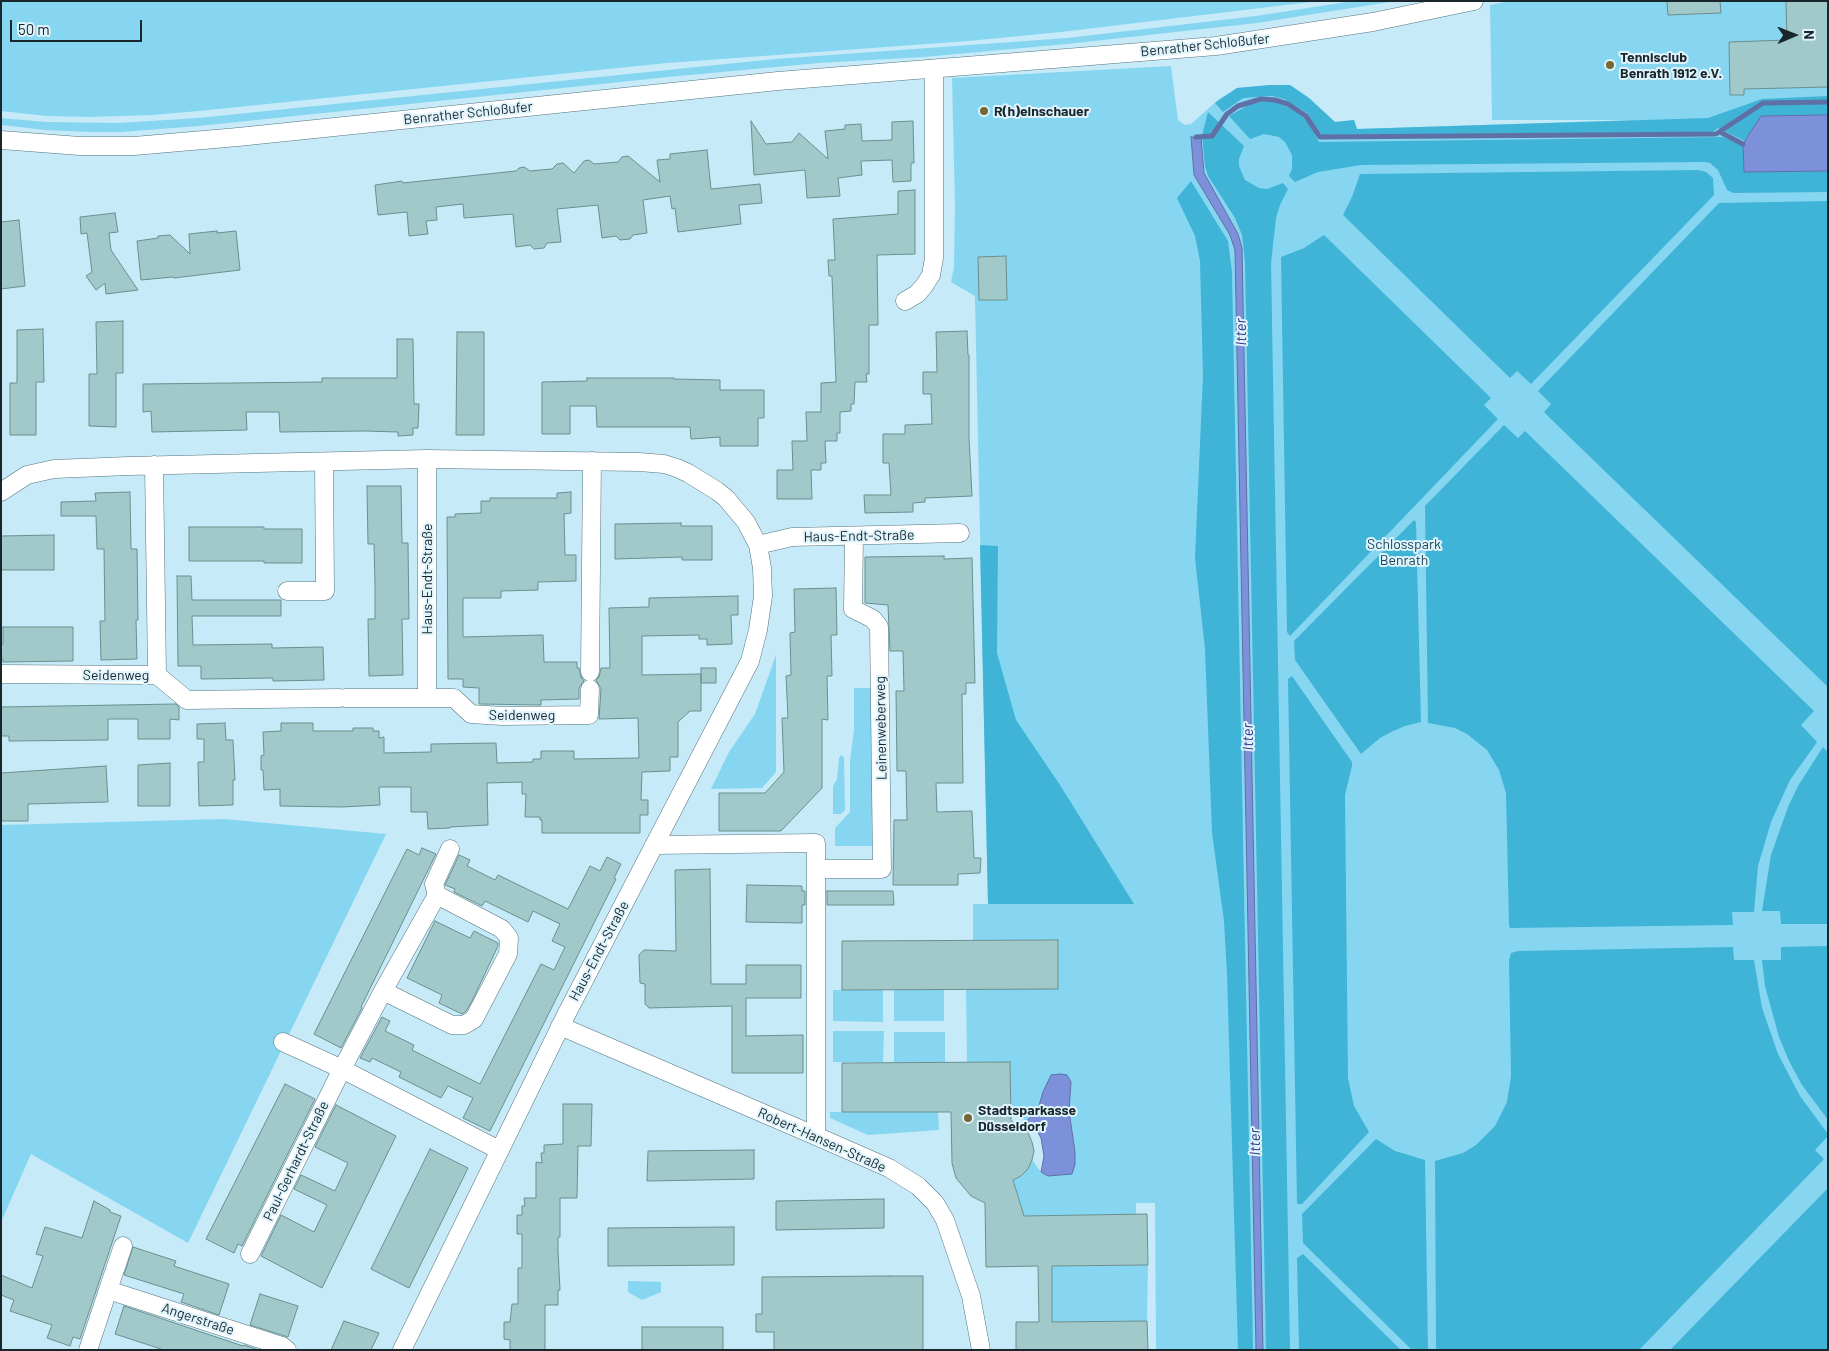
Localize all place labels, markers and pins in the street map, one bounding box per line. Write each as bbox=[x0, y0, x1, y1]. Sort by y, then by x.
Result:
place label: Tennisclub Benrath 1912 e.V. bbox=[1620, 49, 1722, 82]
marker: Tennisclub Benrath 1912 e.V. bbox=[1604, 59, 1616, 71]
place label: R(h)einschauer bbox=[994, 103, 1089, 119]
marker: R(h)einschauer bbox=[978, 105, 990, 117]
place label: Stadtsparkasse Düsseldorf bbox=[978, 1102, 1076, 1134]
marker: Stadtsparkasse Düsseldorf bbox=[962, 1112, 974, 1124]

